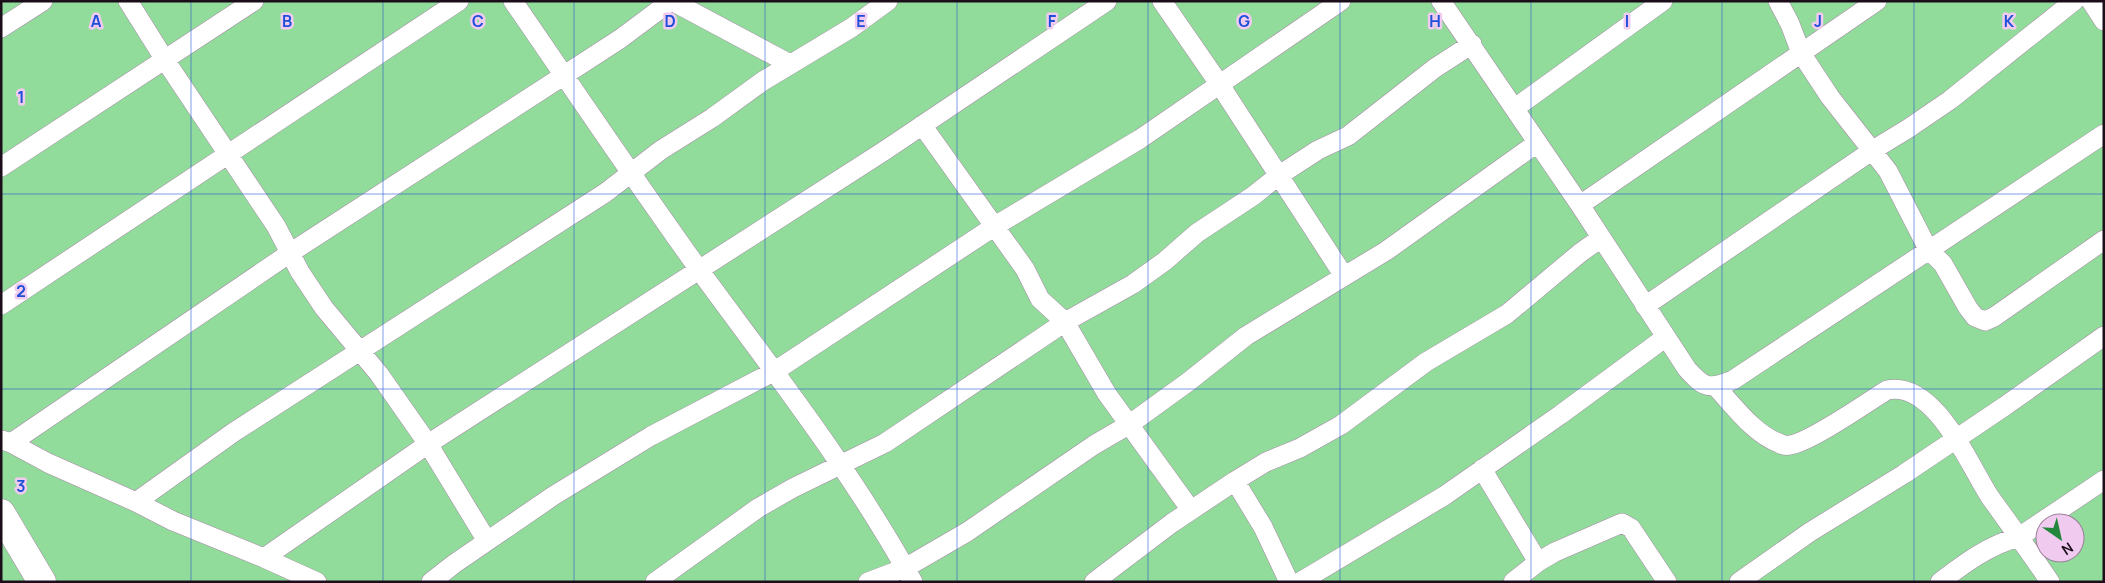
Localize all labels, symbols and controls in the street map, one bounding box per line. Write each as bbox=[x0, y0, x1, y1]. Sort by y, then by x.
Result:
text: A bbox=[91, 10, 102, 32]
text: B bbox=[282, 10, 292, 32]
text: C bbox=[472, 10, 484, 32]
text: D bbox=[664, 10, 676, 32]
text: E bbox=[856, 10, 866, 32]
text: F bbox=[1048, 10, 1057, 32]
text: G bbox=[1238, 10, 1250, 32]
text: H bbox=[1429, 10, 1441, 32]
text: I bbox=[1625, 10, 1629, 32]
text: J bbox=[1814, 10, 1822, 32]
text: K bbox=[2004, 10, 2015, 32]
text: 1 bbox=[17, 86, 25, 108]
text: 2 bbox=[16, 280, 26, 302]
text: 3 bbox=[16, 475, 26, 497]
north arrow bbox=[2035, 513, 2085, 563]
text: N bbox=[2058, 539, 2077, 560]

